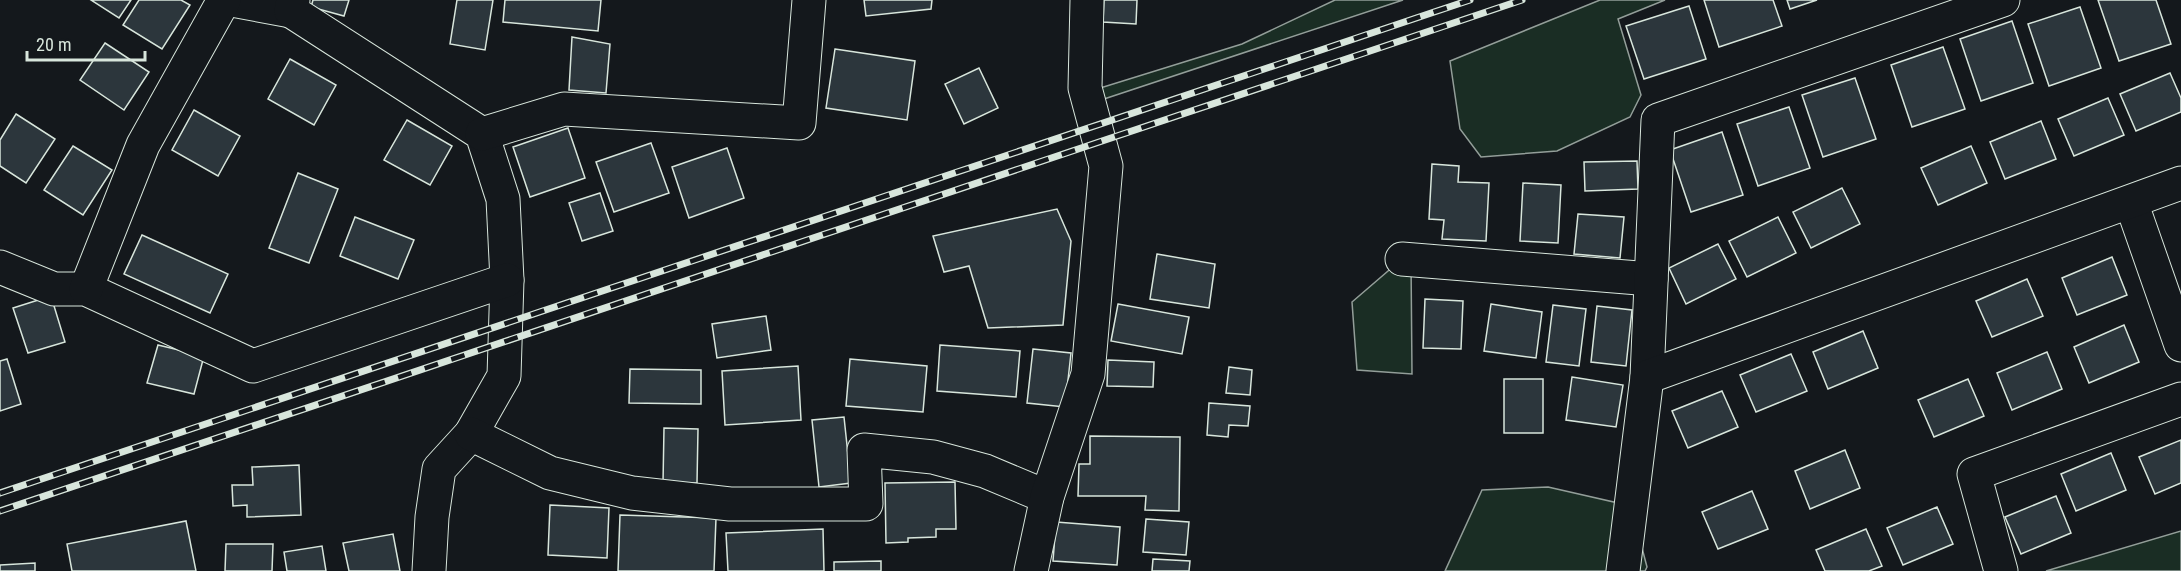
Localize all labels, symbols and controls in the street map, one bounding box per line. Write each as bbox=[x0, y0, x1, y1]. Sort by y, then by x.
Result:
scale bar bbox=[27, 24, 146, 62]
text: 20 m bbox=[36, 34, 71, 55]

